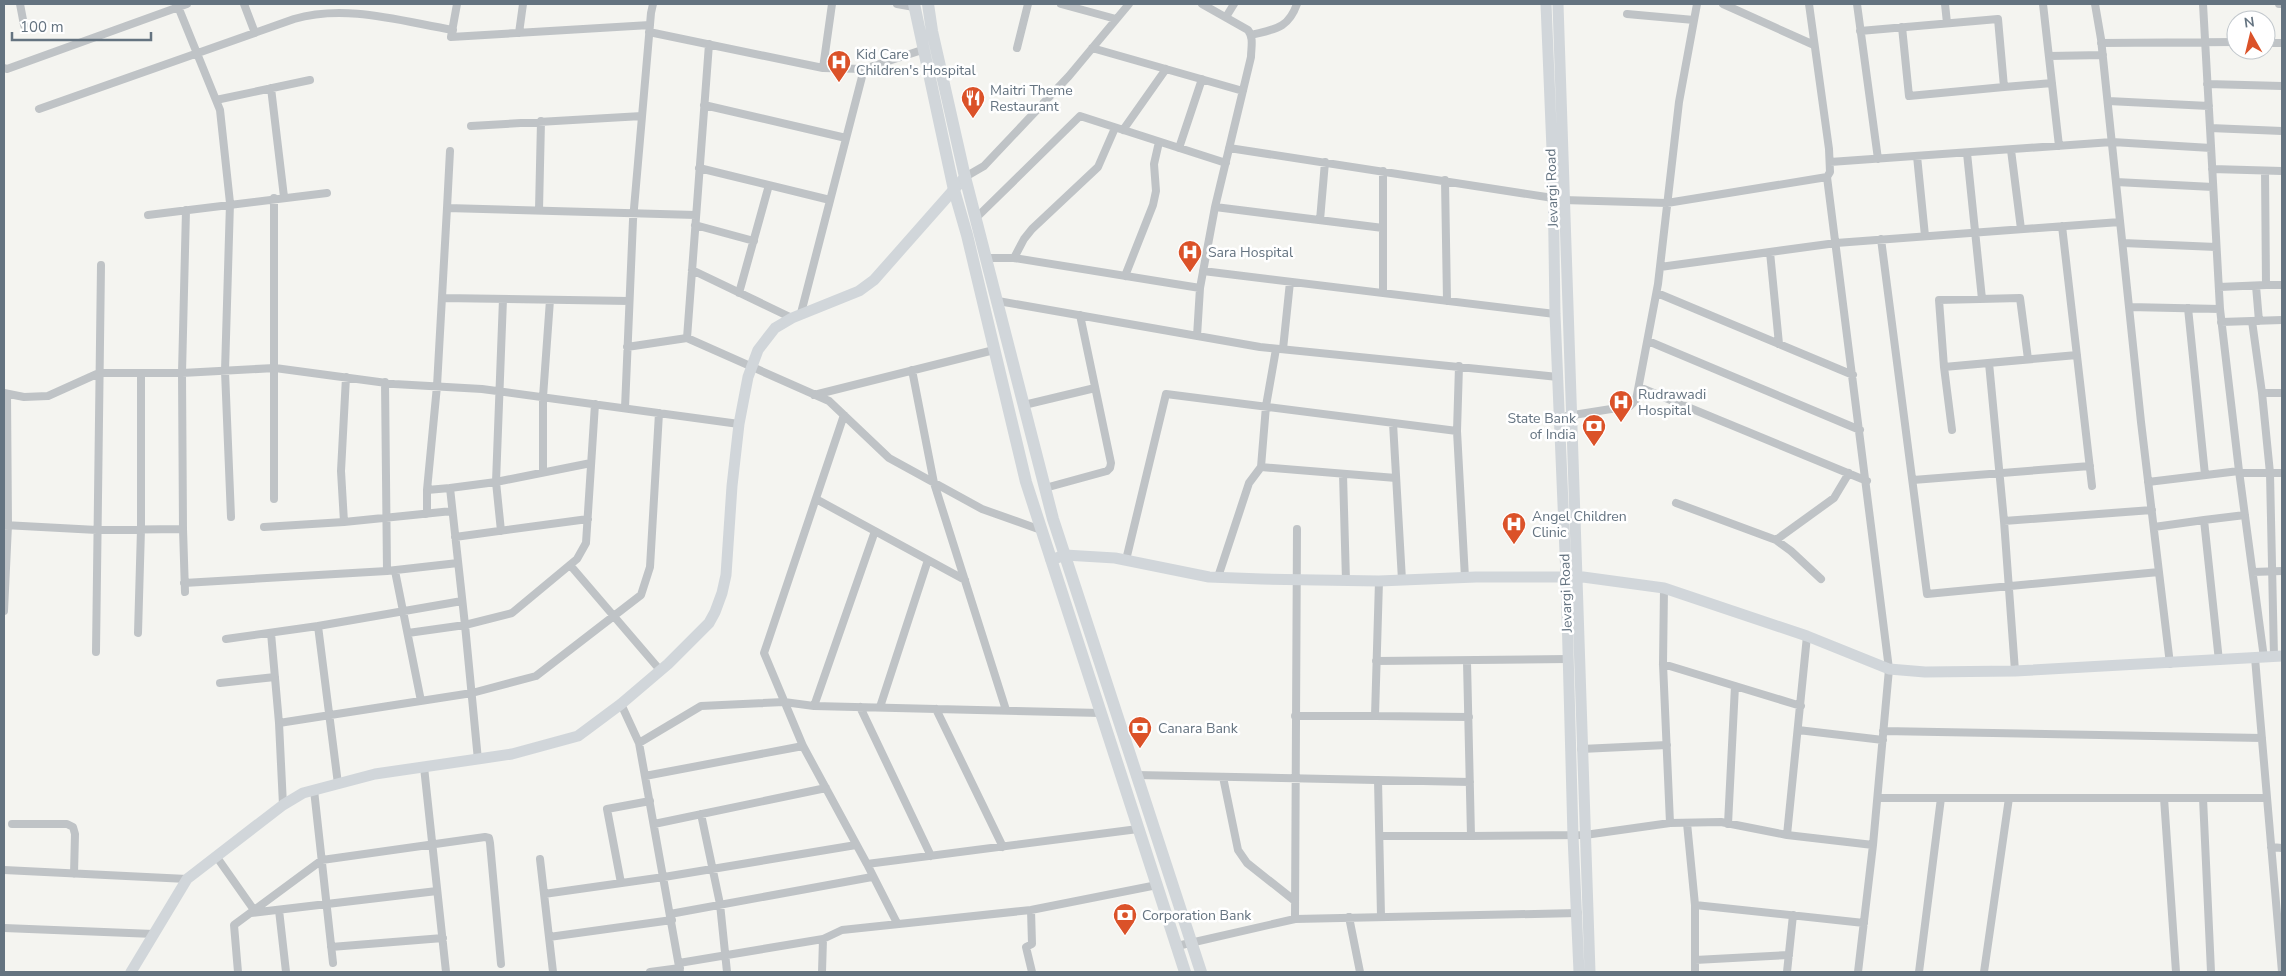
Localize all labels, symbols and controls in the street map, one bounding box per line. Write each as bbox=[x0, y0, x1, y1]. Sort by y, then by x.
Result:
scale bar bbox=[12, 10, 151, 42]
north arrow bbox=[2226, 10, 2276, 60]
text: N bbox=[2243, 12, 2256, 33]
text: 100 m bbox=[20, 17, 64, 37]
place label: Kid Care Children's Hospital bbox=[856, 45, 977, 80]
hospital icon: Kid Care Children's Hospital bbox=[826, 49, 852, 83]
place label: Maitri Theme Restaurant bbox=[990, 81, 1073, 116]
restaurant icon: Maitri Theme Restaurant bbox=[960, 85, 986, 119]
street label: Jevargi Road bbox=[1541, 148, 1563, 229]
hospital icon: Sara Hospital bbox=[1177, 239, 1203, 273]
place label: Sara Hospital bbox=[1208, 243, 1294, 262]
place label: Rudrawadi Hospital bbox=[1638, 385, 1706, 420]
hospital icon: Rudrawadi Hospital bbox=[1608, 389, 1634, 423]
place label: State Bank of India bbox=[1507, 409, 1577, 444]
bank icon: State Bank of India bbox=[1581, 413, 1607, 447]
place label: Angel Children Clinic bbox=[1532, 507, 1627, 542]
hospital icon: Angel Children Clinic bbox=[1501, 511, 1527, 545]
street label: Jevargi Road bbox=[1555, 553, 1577, 634]
bank icon: Canara Bank bbox=[1127, 715, 1153, 749]
place label: Canara Bank bbox=[1158, 719, 1239, 738]
bank icon: Corporation Bank bbox=[1112, 902, 1138, 936]
place label: Corporation Bank bbox=[1142, 906, 1252, 925]

